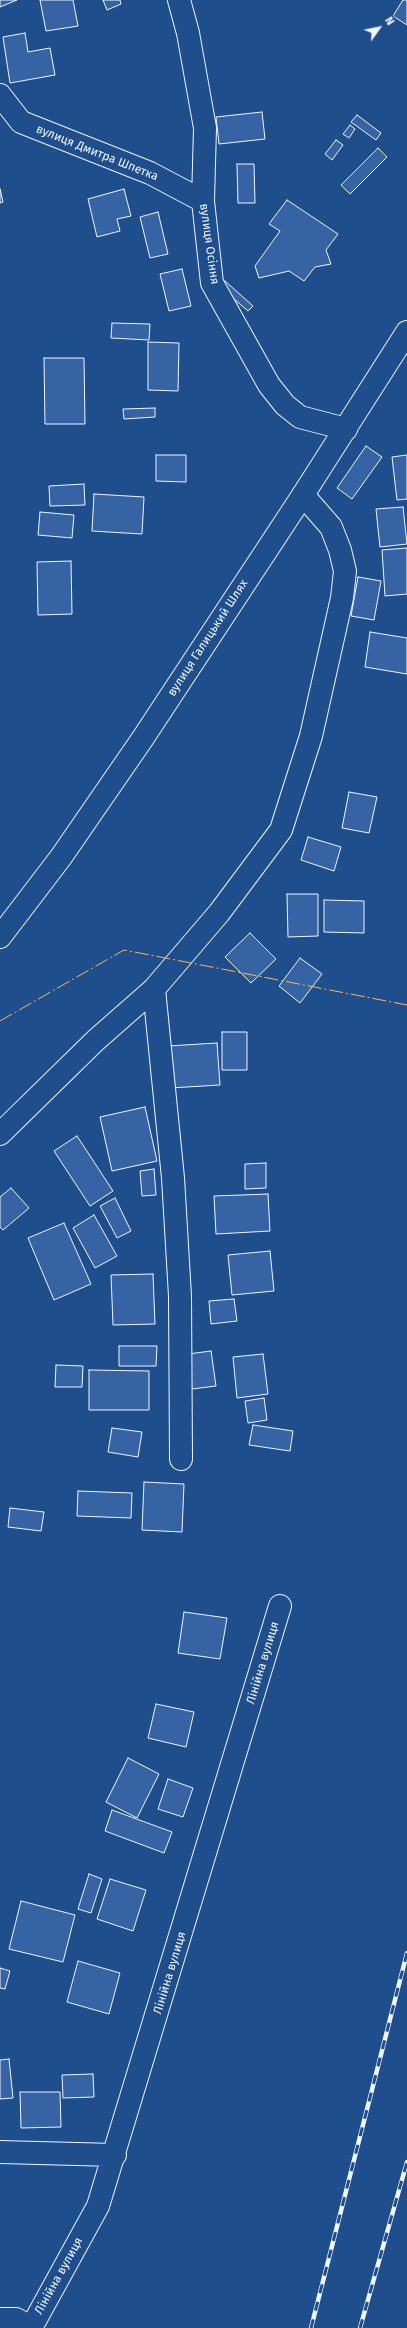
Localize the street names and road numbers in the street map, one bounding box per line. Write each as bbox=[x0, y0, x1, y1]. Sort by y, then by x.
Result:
street label: вулиця Дмитра Шпетка bbox=[34, 122, 160, 184]
street label: вулиця Осіння bbox=[196, 203, 222, 285]
street label: вулиця Галицький Шлях bbox=[165, 577, 251, 699]
street label: Лінійна вулиця bbox=[244, 1620, 282, 1706]
street label: Лінійна вулиця bbox=[151, 1930, 189, 2016]
street label: Лінійна вулиця bbox=[32, 2235, 86, 2317]

